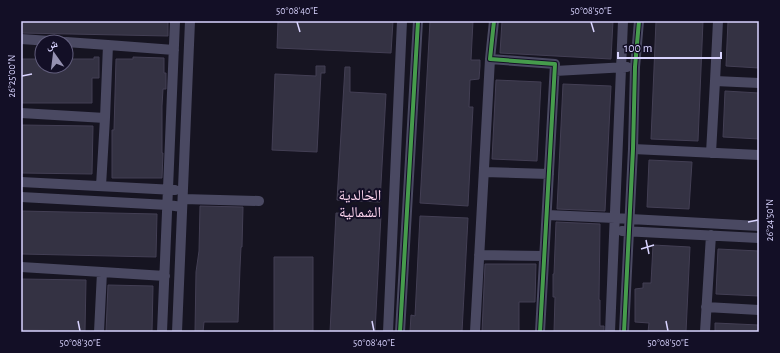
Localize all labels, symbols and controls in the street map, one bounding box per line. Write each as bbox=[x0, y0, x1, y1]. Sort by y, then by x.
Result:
text: 50°08'40"E bbox=[276, 6, 318, 16]
text: 50°08'50"E bbox=[570, 6, 612, 16]
north arrow bbox=[34, 34, 74, 74]
scale bar bbox=[618, 34, 721, 60]
text: ش bbox=[45, 38, 59, 53]
text: 100 m bbox=[624, 42, 652, 54]
text: 26°25'00"N bbox=[7, 55, 17, 97]
district label: الخالدية الشمالية bbox=[339, 188, 381, 220]
text: 26°24'50"N bbox=[765, 199, 775, 241]
text: 50°08'30"E bbox=[59, 338, 101, 348]
text: 50°08'40"E bbox=[353, 338, 395, 348]
text: 50°08'50"E bbox=[647, 338, 689, 348]

